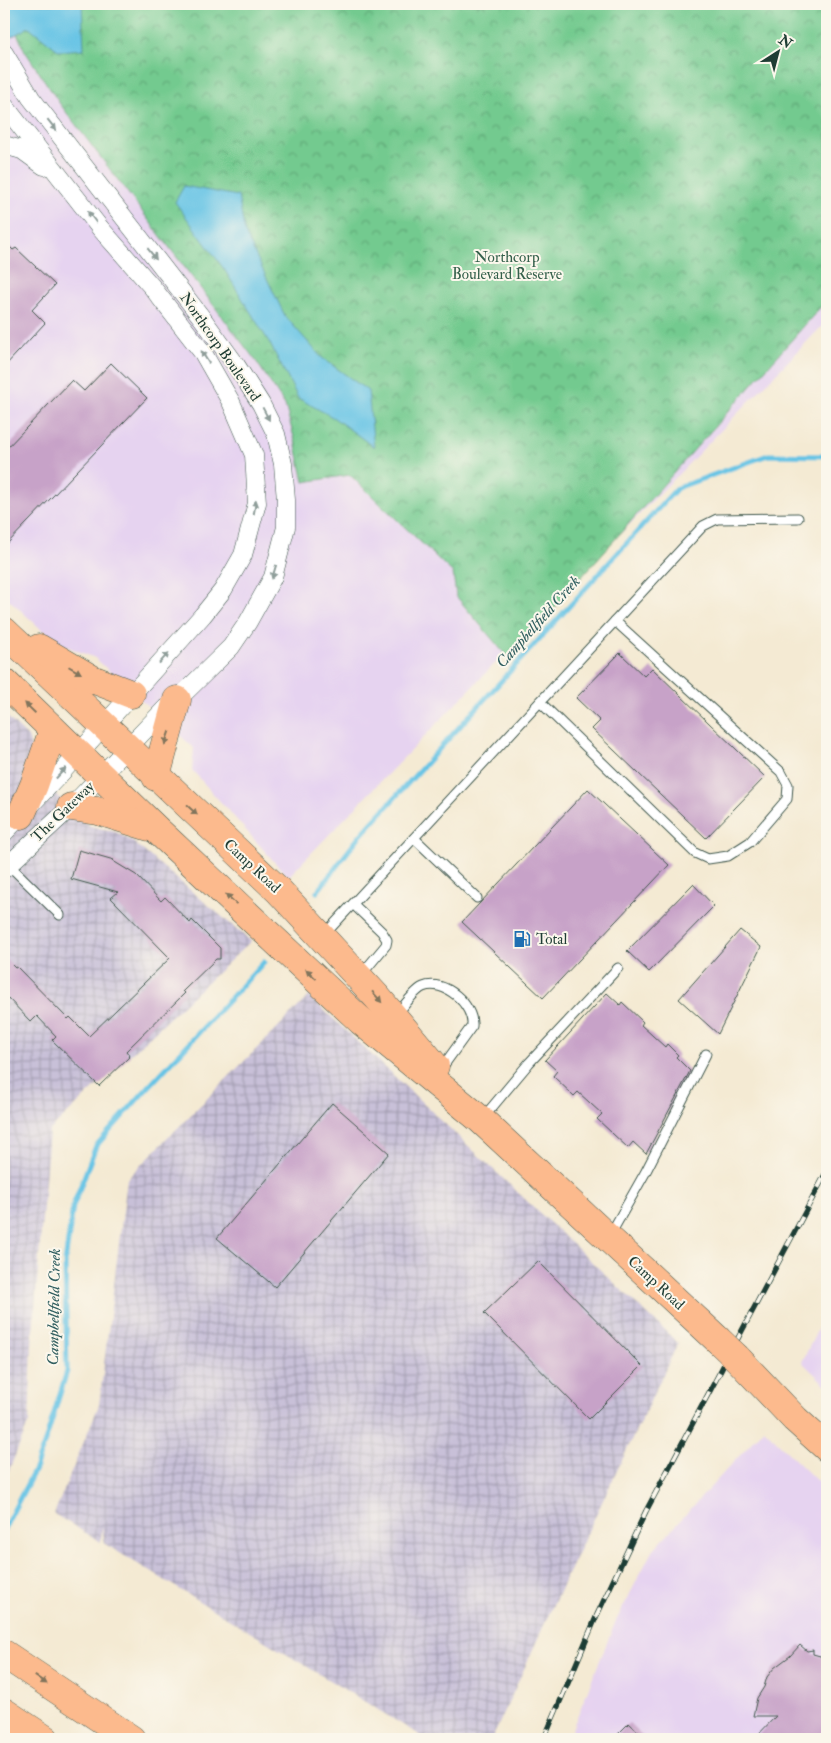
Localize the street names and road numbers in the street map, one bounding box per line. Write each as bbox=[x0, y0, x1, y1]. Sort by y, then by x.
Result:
street label: Northcorp Boulevard bbox=[175, 289, 265, 406]
street label: The Gateway bbox=[28, 777, 99, 847]
street label: Camp Road bbox=[219, 835, 285, 898]
street label: Camp Road bbox=[623, 1252, 689, 1315]

